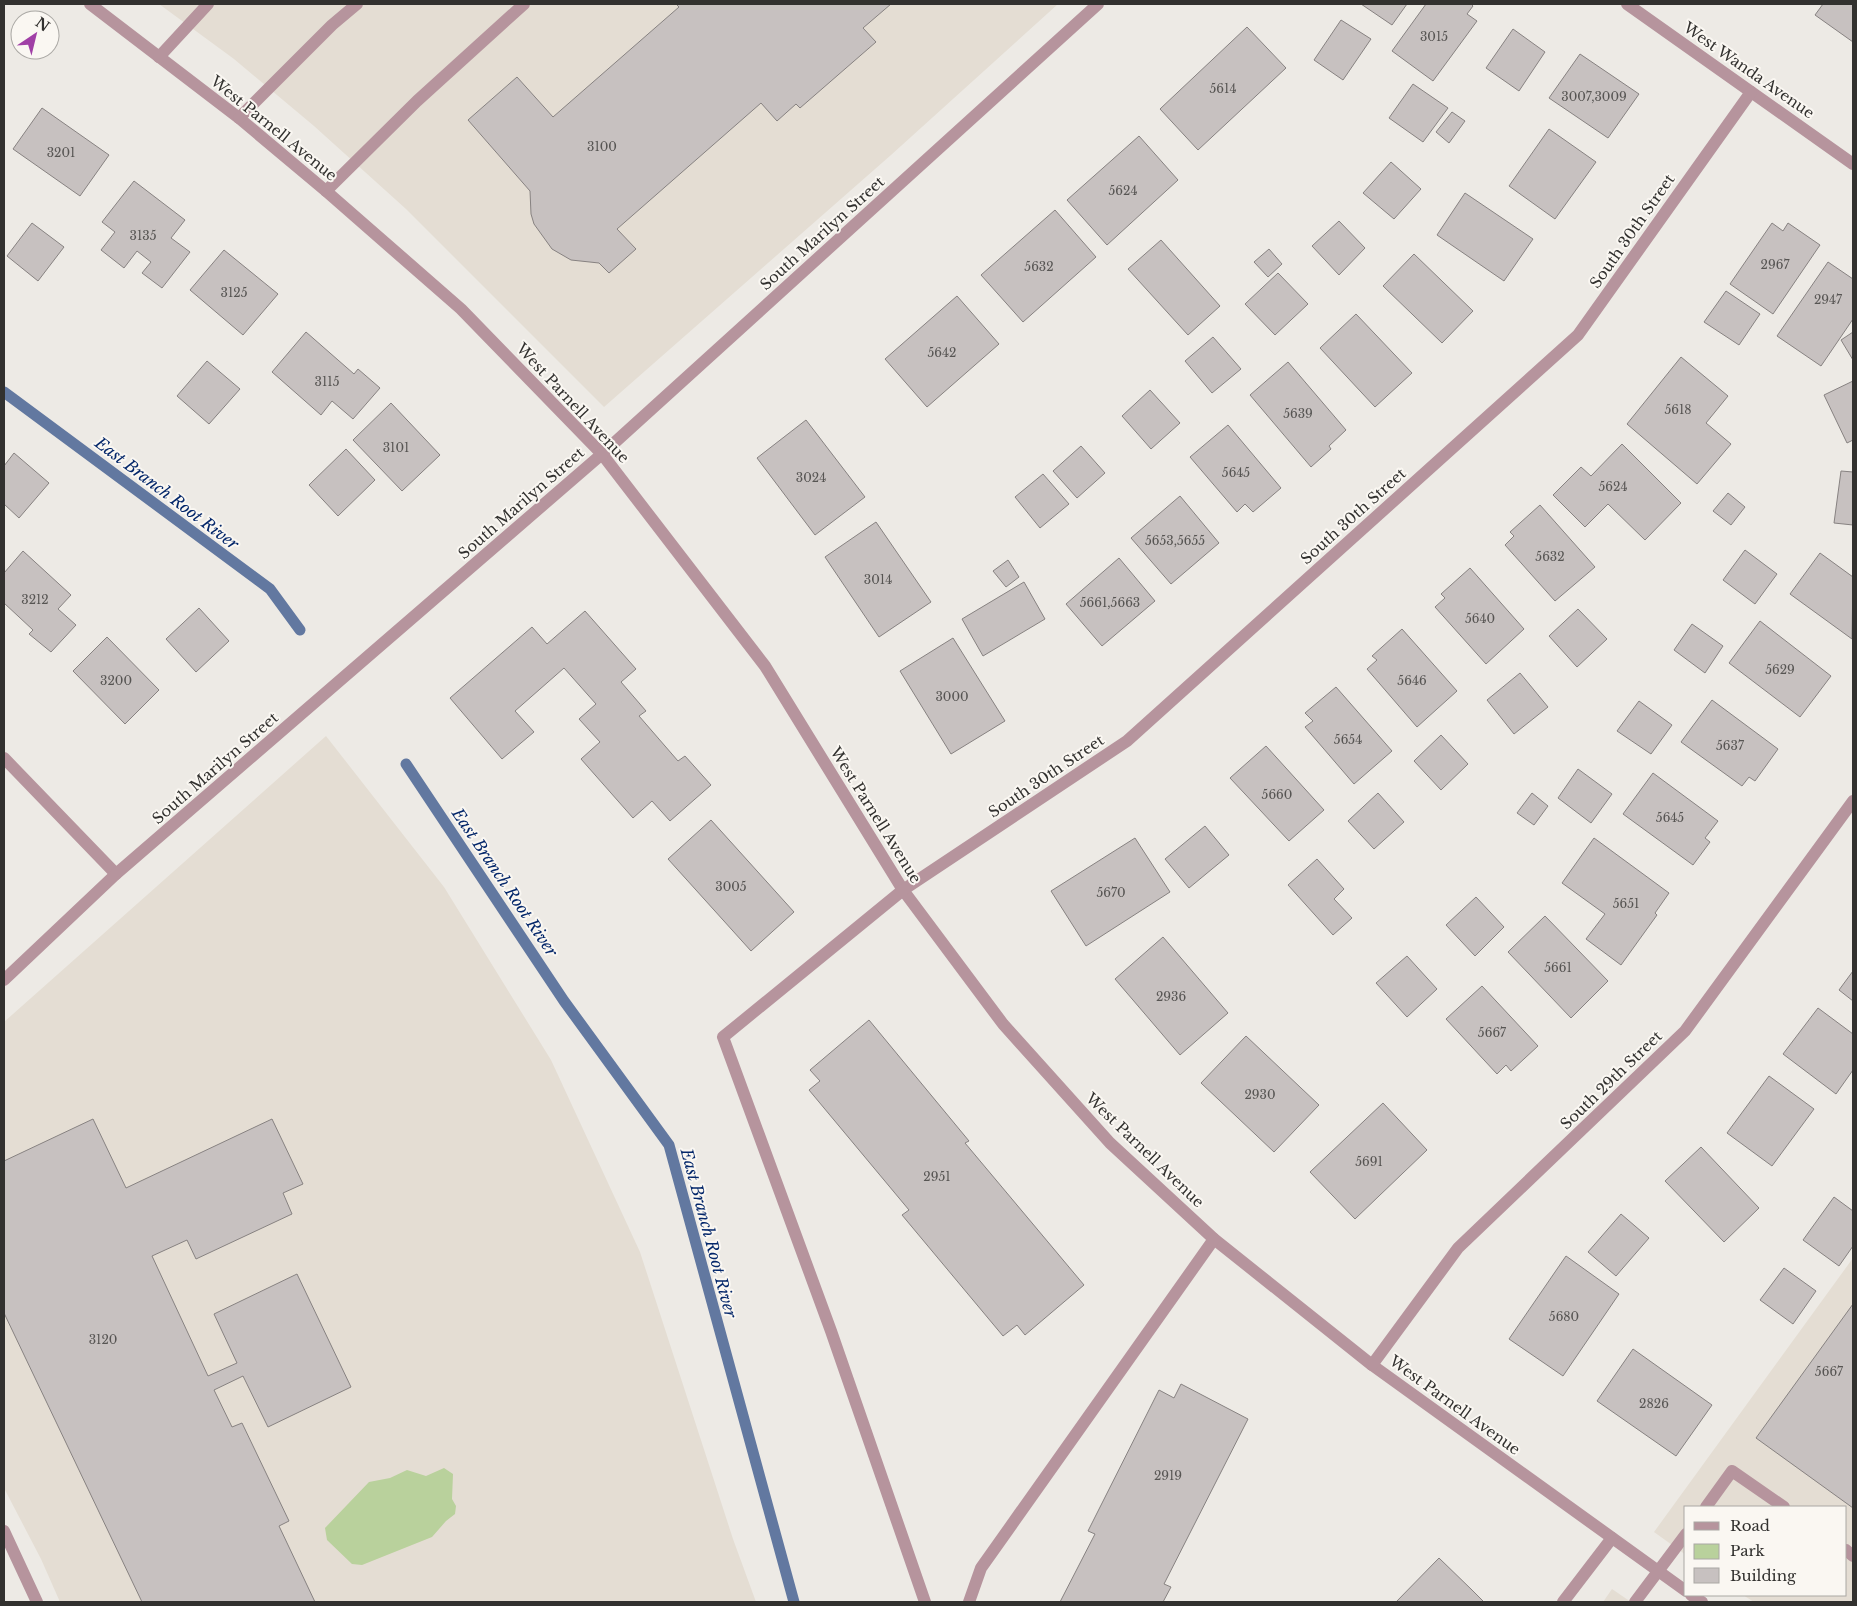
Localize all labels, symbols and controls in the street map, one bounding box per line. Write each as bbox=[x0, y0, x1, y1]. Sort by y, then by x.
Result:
north arrow bbox=[10, 10, 60, 60]
text: N bbox=[32, 13, 53, 36]
street label: West Wanda Avenue bbox=[1679, 17, 1818, 122]
house number: 3015 bbox=[1420, 29, 1448, 44]
street label: West Parnell Avenue bbox=[206, 71, 341, 185]
house number: 5614 bbox=[1210, 81, 1236, 96]
house number: 3007,3009 bbox=[1561, 89, 1627, 104]
house number: 3100 bbox=[587, 139, 617, 154]
house number: 3201 bbox=[47, 145, 75, 160]
street label: South 30th Street bbox=[1585, 170, 1679, 292]
street label: South Marilyn Street bbox=[756, 172, 888, 294]
house number: 5624 bbox=[1109, 183, 1137, 198]
house number: 3135 bbox=[130, 228, 157, 243]
house number: 2967 bbox=[1761, 257, 1790, 272]
house number: 5632 bbox=[1024, 259, 1054, 274]
house number: 3125 bbox=[221, 285, 248, 300]
house number: 2947 bbox=[1814, 292, 1843, 307]
street label: West Parnell Avenue bbox=[512, 338, 633, 467]
house number: 5642 bbox=[928, 345, 956, 360]
house number: 3115 bbox=[315, 374, 340, 389]
house number: 5618 bbox=[1664, 402, 1692, 417]
house number: 5639 bbox=[1283, 406, 1313, 421]
water label: East Branch Root River bbox=[90, 432, 243, 554]
house number: 3101 bbox=[383, 440, 409, 455]
street label: South Marilyn Street bbox=[454, 443, 588, 563]
street label: South 30th Street bbox=[1296, 463, 1410, 568]
house number: 5645 bbox=[1222, 465, 1250, 480]
house number: 3024 bbox=[796, 470, 826, 485]
house number: 5624 bbox=[1599, 479, 1627, 494]
house number: 5653,5655 bbox=[1145, 533, 1205, 548]
house number: 5632 bbox=[1535, 549, 1565, 564]
house number: 3014 bbox=[864, 572, 892, 587]
house number: 3212 bbox=[21, 592, 49, 607]
house number: 5661,5663 bbox=[1080, 595, 1140, 610]
house number: 5640 bbox=[1465, 611, 1495, 626]
house number: 5629 bbox=[1765, 662, 1795, 677]
house number: 3200 bbox=[100, 673, 132, 688]
house number: 5646 bbox=[1397, 673, 1427, 688]
house number: 3000 bbox=[935, 689, 969, 704]
street label: South Marilyn Street bbox=[148, 708, 282, 828]
street label: South 30th Street bbox=[985, 730, 1108, 822]
house number: 5654 bbox=[1334, 732, 1362, 747]
house number: 5637 bbox=[1716, 738, 1745, 753]
street label: West Parnell Avenue bbox=[826, 743, 926, 887]
house number: 5660 bbox=[1262, 787, 1292, 802]
water label: East Branch Root River bbox=[447, 803, 562, 961]
house number: 5645 bbox=[1656, 810, 1684, 825]
house number: 3005 bbox=[715, 879, 747, 894]
house number: 5670 bbox=[1096, 885, 1126, 900]
house number: 5651 bbox=[1613, 896, 1639, 911]
house number: 5661 bbox=[1544, 960, 1572, 975]
house number: 2936 bbox=[1156, 989, 1186, 1004]
house number: 5667 bbox=[1478, 1025, 1507, 1040]
street label: South 29th Street bbox=[1556, 1026, 1666, 1133]
house number: 2930 bbox=[1244, 1087, 1276, 1102]
street label: West Parnell Avenue bbox=[1081, 1088, 1208, 1211]
water label: East Branch Root River bbox=[676, 1145, 741, 1321]
house number: 5691 bbox=[1355, 1154, 1383, 1169]
house number: 2951 bbox=[923, 1169, 951, 1184]
house number: 5680 bbox=[1549, 1309, 1579, 1324]
house number: 3120 bbox=[89, 1332, 117, 1347]
street label: West Parnell Avenue bbox=[1385, 1351, 1524, 1459]
house number: 5667 bbox=[1815, 1364, 1844, 1379]
house number: 2826 bbox=[1639, 1396, 1669, 1411]
house number: 2919 bbox=[1154, 1468, 1182, 1483]
legend bbox=[1684, 1506, 1847, 1596]
text: Road bbox=[1730, 1516, 1770, 1535]
text: Park bbox=[1730, 1541, 1766, 1560]
text: Building bbox=[1730, 1566, 1797, 1585]

